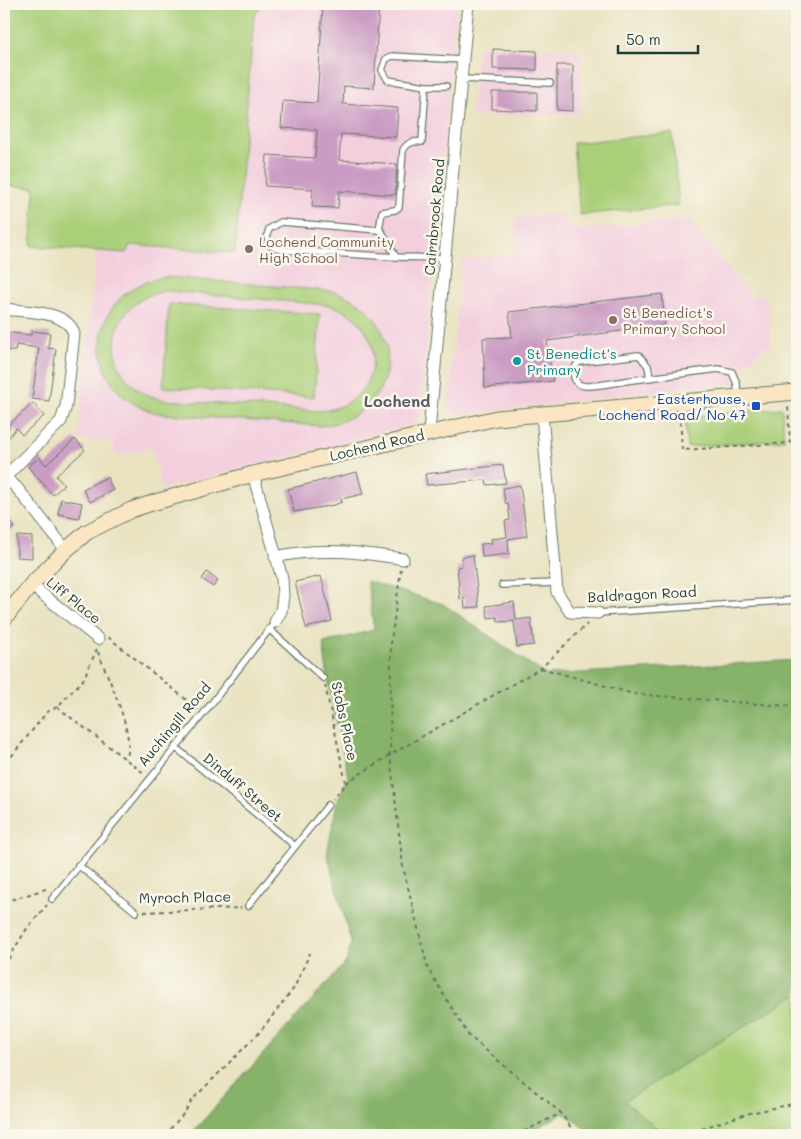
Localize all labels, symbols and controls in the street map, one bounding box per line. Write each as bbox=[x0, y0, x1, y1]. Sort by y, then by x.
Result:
scale bar bbox=[618, 22, 698, 54]
text: 50 m bbox=[626, 29, 661, 49]
street label: Cairnbrook Road bbox=[419, 158, 449, 276]
place label: Lochend Community High School bbox=[259, 232, 394, 267]
marker: Lochend Community High School bbox=[243, 243, 255, 255]
place label: St Benedict's Primary School bbox=[623, 303, 726, 338]
marker: St Benedict's Primary School bbox=[607, 314, 619, 326]
place label: St Benedict's Primary bbox=[527, 344, 617, 379]
marker: St Benedict's Primary bbox=[511, 355, 523, 367]
place label: Easterhouse, Lochend Road/ No 47 bbox=[599, 389, 746, 424]
district label: Lochend bbox=[364, 390, 430, 411]
marker: Easterhouse, Lochend Road/ No 47 bbox=[750, 400, 762, 412]
street label: Lochend Road bbox=[328, 425, 426, 465]
street label: Liff Place bbox=[43, 572, 105, 628]
street label: Baldragon Road bbox=[587, 582, 697, 606]
street label: Auchingill Road bbox=[133, 678, 215, 770]
street label: Stobs Place bbox=[327, 680, 363, 762]
street label: Dinduff Street bbox=[199, 748, 287, 826]
street label: Myroch Place bbox=[139, 887, 231, 907]

